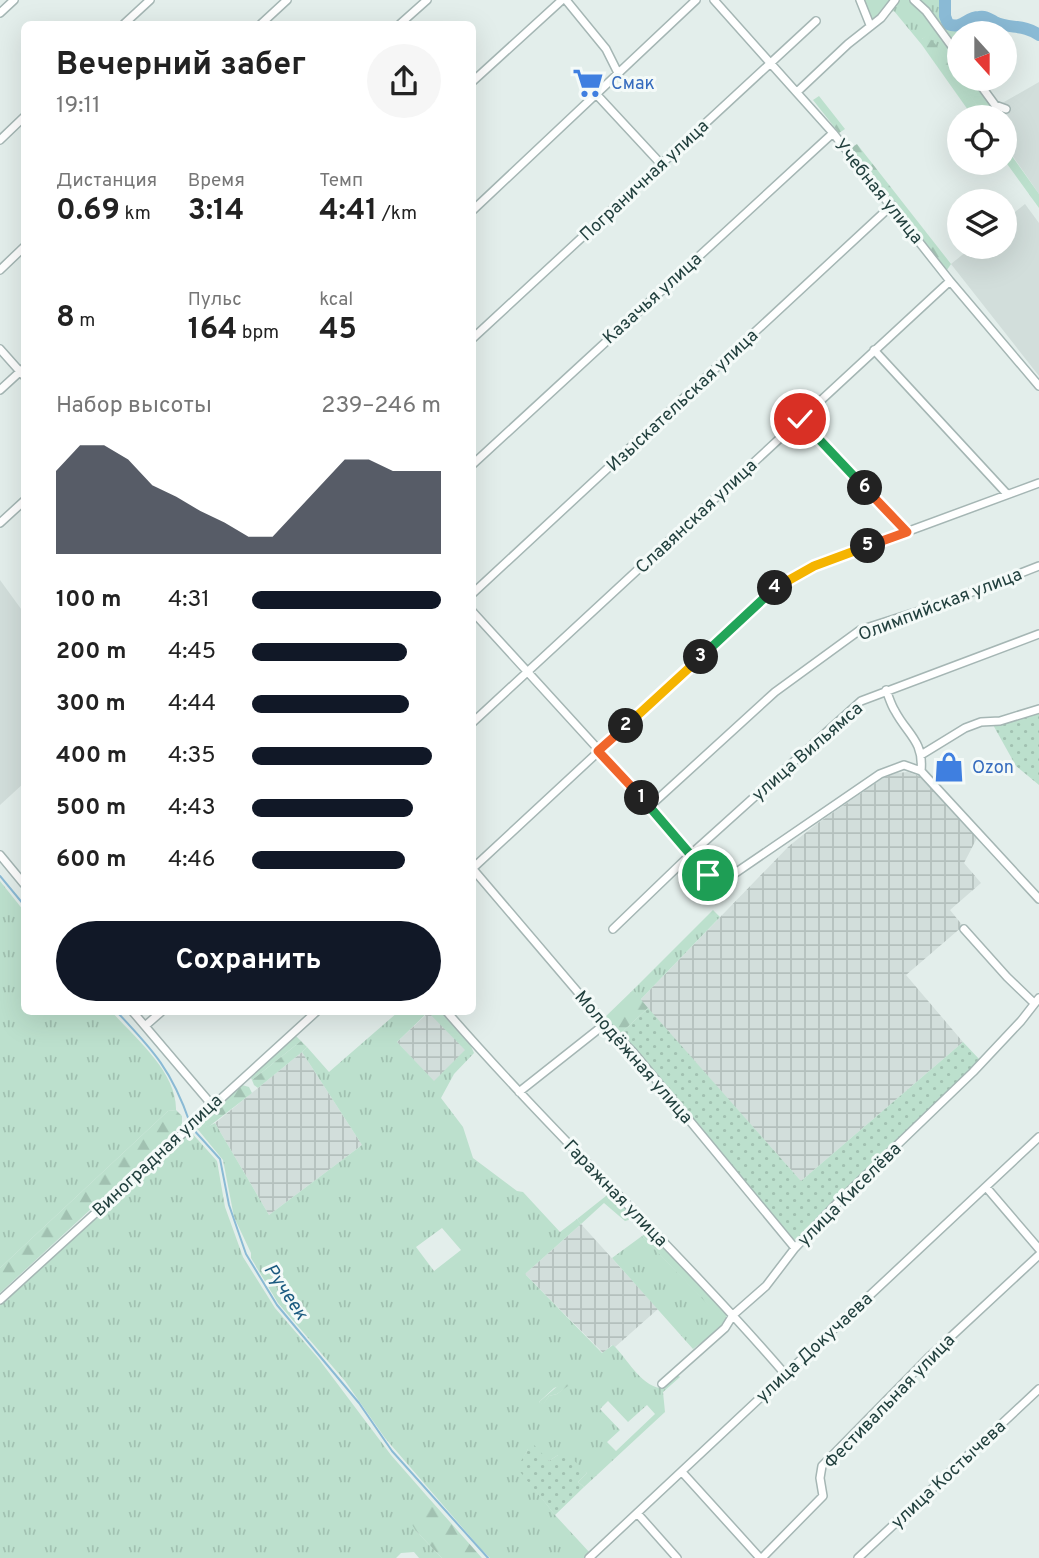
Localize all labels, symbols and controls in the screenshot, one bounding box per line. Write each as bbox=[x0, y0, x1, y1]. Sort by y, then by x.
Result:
north arrow bbox=[947, 21, 1017, 91]
map controls bbox=[947, 21, 1017, 259]
button: share bbox=[367, 44, 441, 118]
text: Вечерний забег bbox=[56, 46, 306, 86]
supermarket icon: Смак bbox=[571, 66, 605, 100]
place label: Смак bbox=[611, 73, 655, 96]
text: 19:11 bbox=[56, 92, 101, 121]
button: locate bbox=[947, 105, 1017, 175]
street label: Пограничная улица bbox=[576, 115, 714, 247]
street label: Учебная улица bbox=[828, 135, 927, 249]
text: Дистанция bbox=[56, 169, 157, 193]
text: Время bbox=[188, 169, 245, 193]
text: Темп bbox=[319, 169, 363, 193]
button: layers bbox=[947, 189, 1017, 259]
text: 0.69 bbox=[56, 193, 120, 230]
text: 3:14 bbox=[188, 193, 244, 230]
text: 4:41 bbox=[319, 193, 377, 230]
text: km bbox=[120, 202, 151, 226]
text: /km bbox=[377, 202, 417, 226]
street label: Казачья улица bbox=[598, 248, 708, 350]
text: Пульс bbox=[188, 288, 242, 312]
text: kcal bbox=[319, 288, 353, 312]
text: 8 bbox=[56, 300, 75, 337]
text: m bbox=[75, 309, 95, 333]
text: 164 bbox=[188, 312, 237, 349]
text: 45 bbox=[319, 312, 357, 349]
text: bpm bbox=[237, 321, 279, 345]
street label: Изыскательская улица bbox=[602, 325, 764, 477]
pin bbox=[770, 389, 830, 449]
text: Набор высоты bbox=[56, 392, 212, 421]
text: 239–246 m bbox=[321, 392, 441, 421]
icon: check bbox=[781, 400, 819, 438]
street label: Славянская улица bbox=[631, 455, 763, 579]
pin: 6 bbox=[848, 470, 882, 505]
text: 6 bbox=[859, 475, 870, 499]
pin: 5 bbox=[850, 528, 886, 564]
text: 5 bbox=[862, 533, 873, 557]
street label: Олимпийская улица bbox=[855, 564, 1026, 647]
pin: 4 bbox=[758, 570, 792, 606]
text: 4 bbox=[768, 575, 781, 599]
text: 100 m bbox=[56, 586, 121, 615]
text: 4:31 bbox=[168, 586, 210, 615]
text: 200 m bbox=[56, 638, 126, 667]
text: 4:45 bbox=[168, 638, 216, 667]
pin: 3 bbox=[684, 640, 718, 674]
text: 3 bbox=[695, 644, 706, 668]
text: 300 m bbox=[56, 690, 126, 719]
text: 4:44 bbox=[168, 690, 216, 719]
street label: улица Вильямса bbox=[748, 698, 868, 807]
pin: 2 bbox=[608, 708, 644, 744]
text: 2 bbox=[620, 713, 631, 737]
text: 400 m bbox=[56, 742, 127, 771]
text: 4:35 bbox=[168, 742, 216, 771]
shop icon: Ozon bbox=[932, 750, 966, 784]
place label: Ozon bbox=[972, 757, 1014, 780]
pin: 1 bbox=[624, 780, 660, 816]
text: 1 bbox=[638, 785, 645, 809]
text: 500 m bbox=[56, 794, 126, 823]
text: 4:43 bbox=[168, 794, 216, 823]
pin bbox=[678, 845, 738, 905]
text: 600 m bbox=[56, 846, 126, 875]
text: 4:46 bbox=[168, 846, 215, 875]
icon: arrive bbox=[689, 856, 727, 894]
button: Сохранить bbox=[56, 921, 441, 1001]
street label: Молодёжная улица bbox=[569, 987, 697, 1129]
street label: Виноградная улица bbox=[88, 1090, 228, 1222]
street label: Гаражная улица bbox=[558, 1136, 672, 1253]
street label: улица Киселёва bbox=[793, 1138, 907, 1252]
water label: Ручеек bbox=[258, 1259, 314, 1326]
street label: улица Докучаева bbox=[752, 1288, 878, 1408]
street label: Фестивальная улица bbox=[820, 1330, 961, 1474]
street label: улица Костычева bbox=[887, 1416, 1011, 1534]

